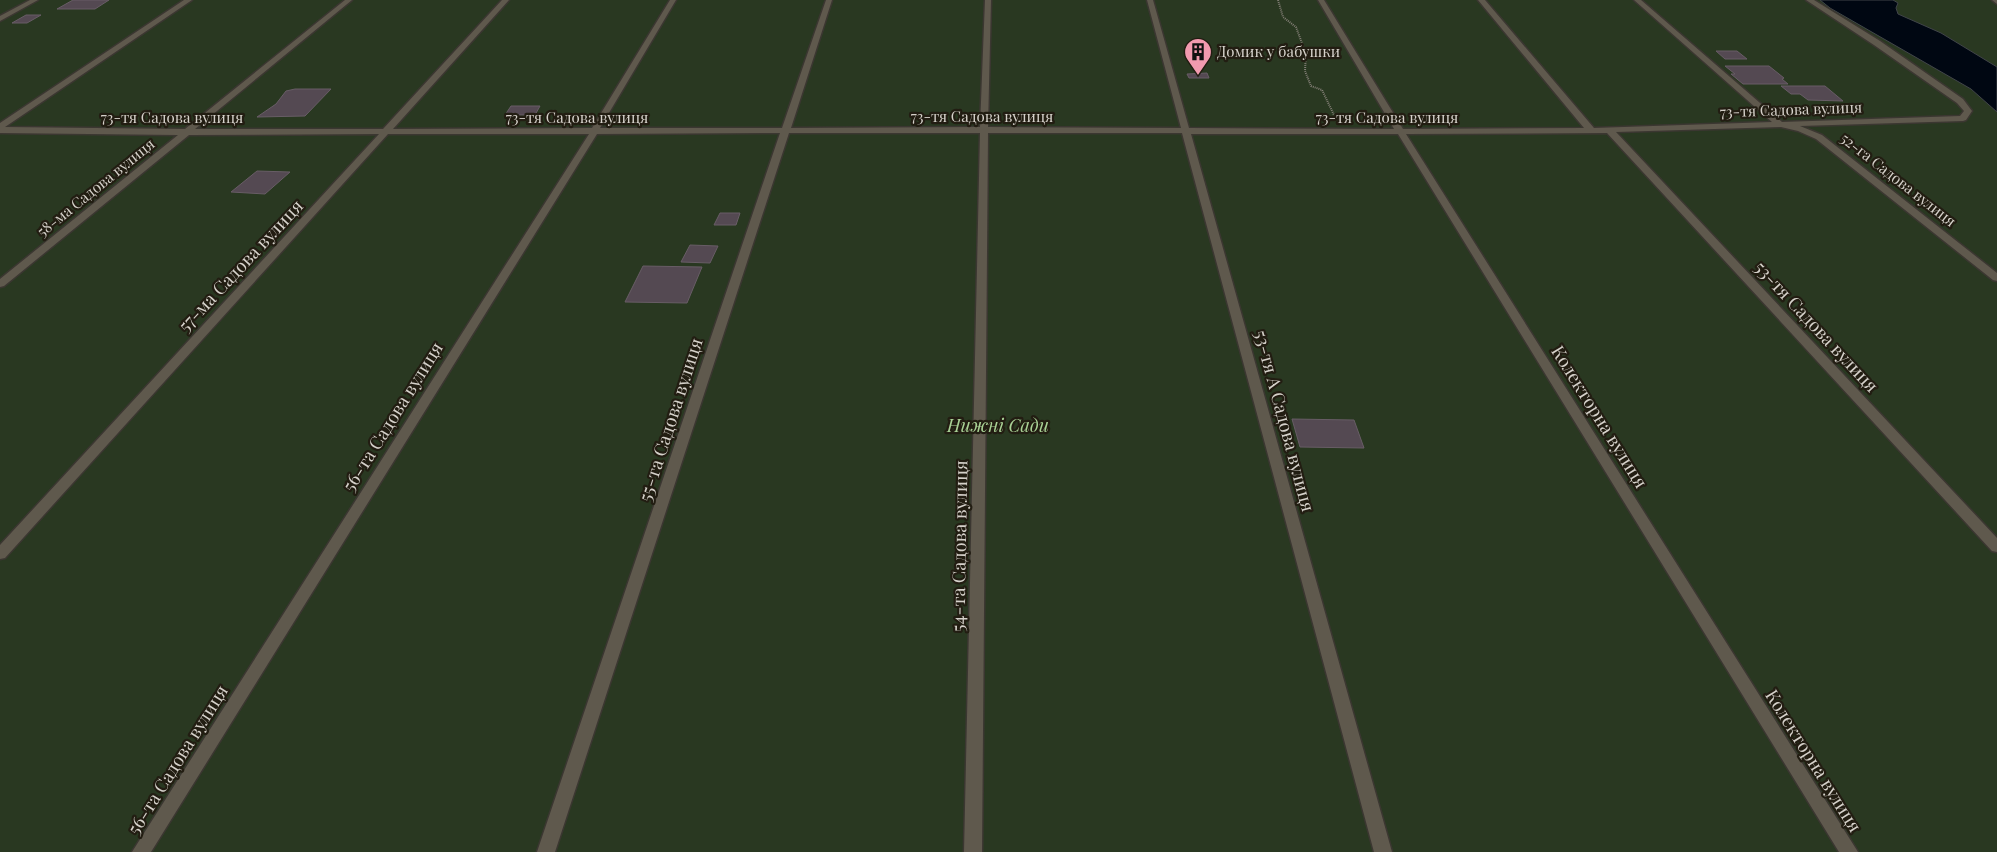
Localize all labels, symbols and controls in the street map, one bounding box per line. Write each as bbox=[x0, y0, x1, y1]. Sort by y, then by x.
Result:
building icon: Домик у бабушки bbox=[1183, 37, 1213, 76]
place label: Домик у бабушки bbox=[1217, 41, 1340, 61]
street label: 73-тя Садова вулиця bbox=[1719, 97, 1863, 121]
street label: 73-тя Садова вулиця bbox=[911, 106, 1053, 126]
street label: 73-тя Садова вулиця bbox=[101, 107, 243, 127]
street label: 73-тя Садова вулиця bbox=[506, 107, 648, 127]
street label: 73-тя Садова вулиця bbox=[1316, 107, 1458, 127]
street label: 52-га Садова вулиця bbox=[1837, 128, 1961, 231]
street label: 58-ма Садова вулиця bbox=[32, 134, 158, 241]
street label: 57-ма Садова вулиця bbox=[173, 194, 308, 337]
street label: 53-тя Садова вулиця bbox=[1750, 256, 1884, 397]
street label: 53-тя А Садова вулиця bbox=[1249, 327, 1321, 514]
street label: 55-та Садова вулиця bbox=[632, 335, 708, 504]
street label: 56-та Садова вулиця bbox=[336, 337, 448, 496]
street label: Колекторна вулиця bbox=[1546, 341, 1654, 493]
park label: Нижні Сади bbox=[946, 413, 1049, 437]
street label: 54-та Садова вулиця bbox=[946, 460, 973, 632]
street label: 56-та Садова вулиця bbox=[121, 680, 233, 839]
street label: Колекторна вулиця bbox=[1760, 685, 1868, 837]

